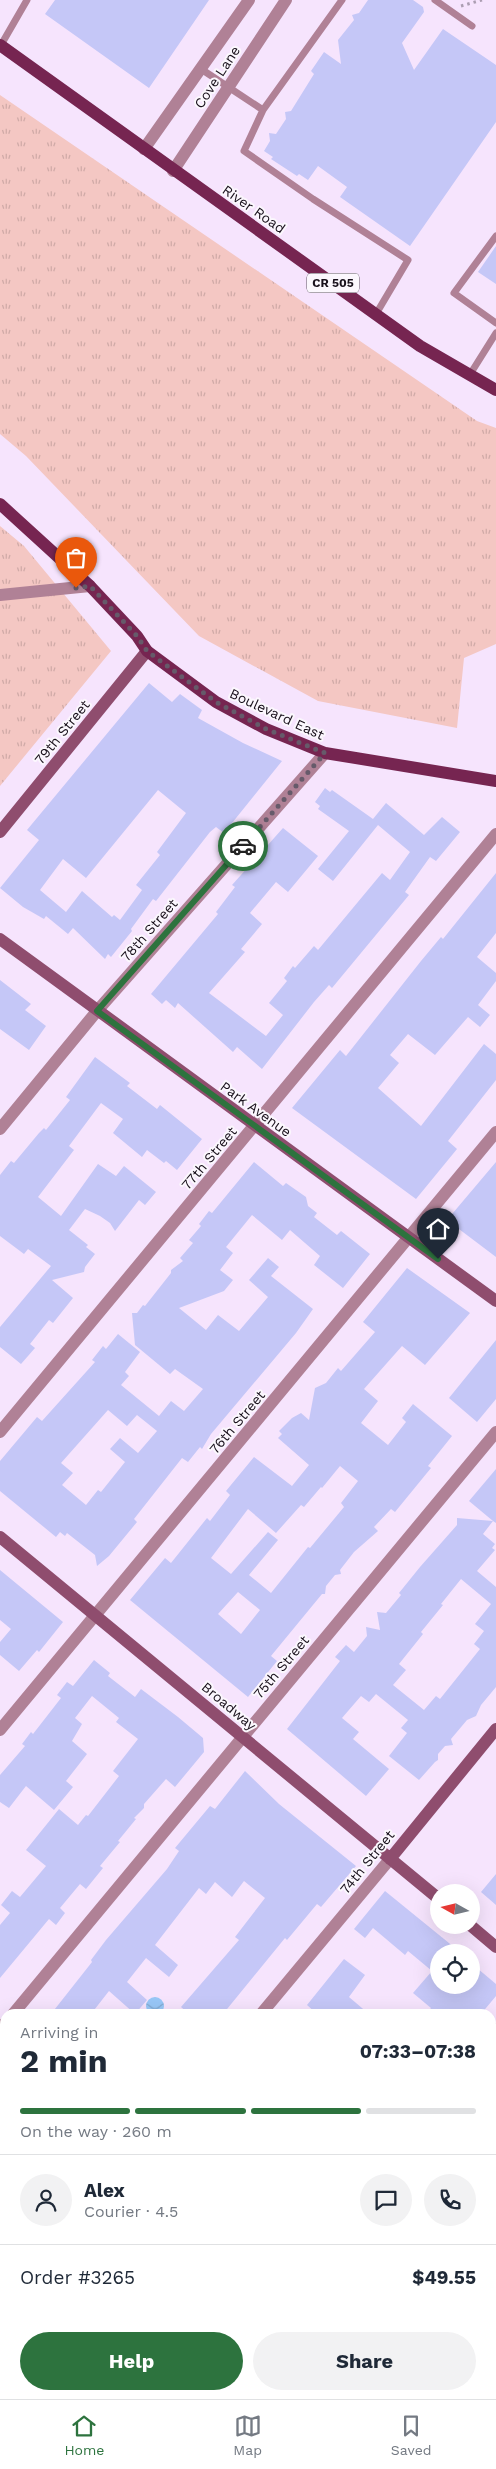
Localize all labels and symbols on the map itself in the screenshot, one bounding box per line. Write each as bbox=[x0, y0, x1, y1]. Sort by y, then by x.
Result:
street label: Cove Lane bbox=[191, 43, 243, 111]
street label: River Road bbox=[220, 182, 288, 236]
road number: CR 505 bbox=[307, 274, 359, 292]
pin bbox=[55, 537, 97, 588]
street label: Boulevard East bbox=[227, 685, 327, 743]
street label: 79th Street bbox=[31, 697, 93, 767]
courier bbox=[218, 821, 268, 871]
street label: 78th Street bbox=[117, 895, 181, 965]
street label: Park Avenue bbox=[218, 1078, 294, 1140]
street label: 77th Street bbox=[178, 1123, 240, 1193]
pin bbox=[417, 1208, 459, 1259]
street label: 76th Street bbox=[206, 1387, 268, 1457]
street label: 75th Street bbox=[250, 1632, 312, 1702]
street label: Broadway bbox=[199, 1679, 260, 1734]
street label: 74th Street bbox=[337, 1827, 398, 1897]
north arrow bbox=[430, 1884, 480, 1934]

